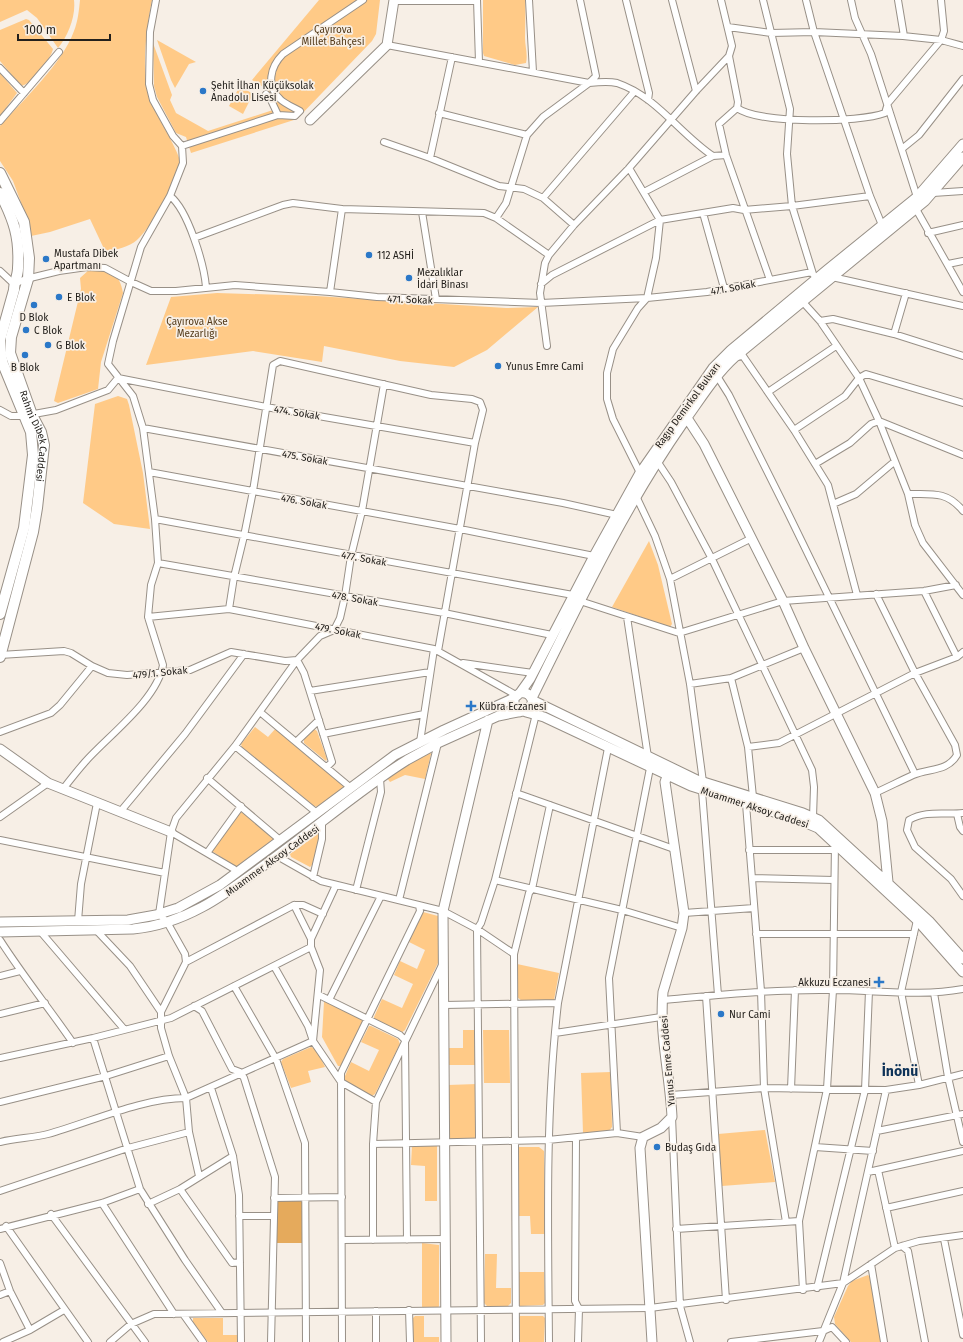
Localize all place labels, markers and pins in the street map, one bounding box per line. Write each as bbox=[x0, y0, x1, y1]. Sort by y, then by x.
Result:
place label: Şehit İlhan Küçüksolak Anadolu Lisesi bbox=[211, 78, 315, 104]
marker: Şehit İlhan Küçüksolak Anadolu Lisesi bbox=[198, 86, 208, 96]
place label: Mustafa Dibek Apartmanı bbox=[54, 248, 119, 272]
place label: 112 ASHİ bbox=[377, 248, 414, 262]
marker: 112 ASHİ bbox=[364, 250, 374, 260]
marker: Mustafa Dibek Apartmanı bbox=[41, 254, 51, 264]
place label: Mezalıklar İdari Binası bbox=[417, 267, 468, 291]
marker: Mezalıklar İdari Binası bbox=[404, 273, 414, 283]
marker: E Blok bbox=[54, 292, 64, 302]
place label: E Blok bbox=[67, 292, 96, 304]
marker: D Blok bbox=[29, 300, 39, 310]
place label: D Blok bbox=[19, 312, 49, 324]
marker: C Blok bbox=[21, 325, 31, 335]
place label: C Blok bbox=[34, 325, 63, 337]
marker: G Blok bbox=[43, 340, 53, 350]
place label: G Blok bbox=[56, 340, 86, 352]
marker: B Blok bbox=[20, 350, 30, 360]
marker: Yunus Emre Cami bbox=[493, 361, 503, 371]
place label: Yunus Emre Cami bbox=[506, 361, 584, 373]
place label: B Blok bbox=[11, 362, 40, 374]
marker: Kübra Eczanesi bbox=[466, 701, 476, 711]
place label: Kübra Eczanesi bbox=[479, 701, 547, 713]
place label: Akkuzu Eczanesi bbox=[798, 977, 871, 989]
marker: Akkuzu Eczanesi bbox=[874, 977, 884, 987]
marker: Nur Cami bbox=[716, 1009, 726, 1019]
place label: Nur Cami bbox=[729, 1009, 771, 1021]
marker: Budaş Gıda bbox=[652, 1142, 662, 1152]
place label: Budaş Gıda bbox=[665, 1142, 716, 1154]

